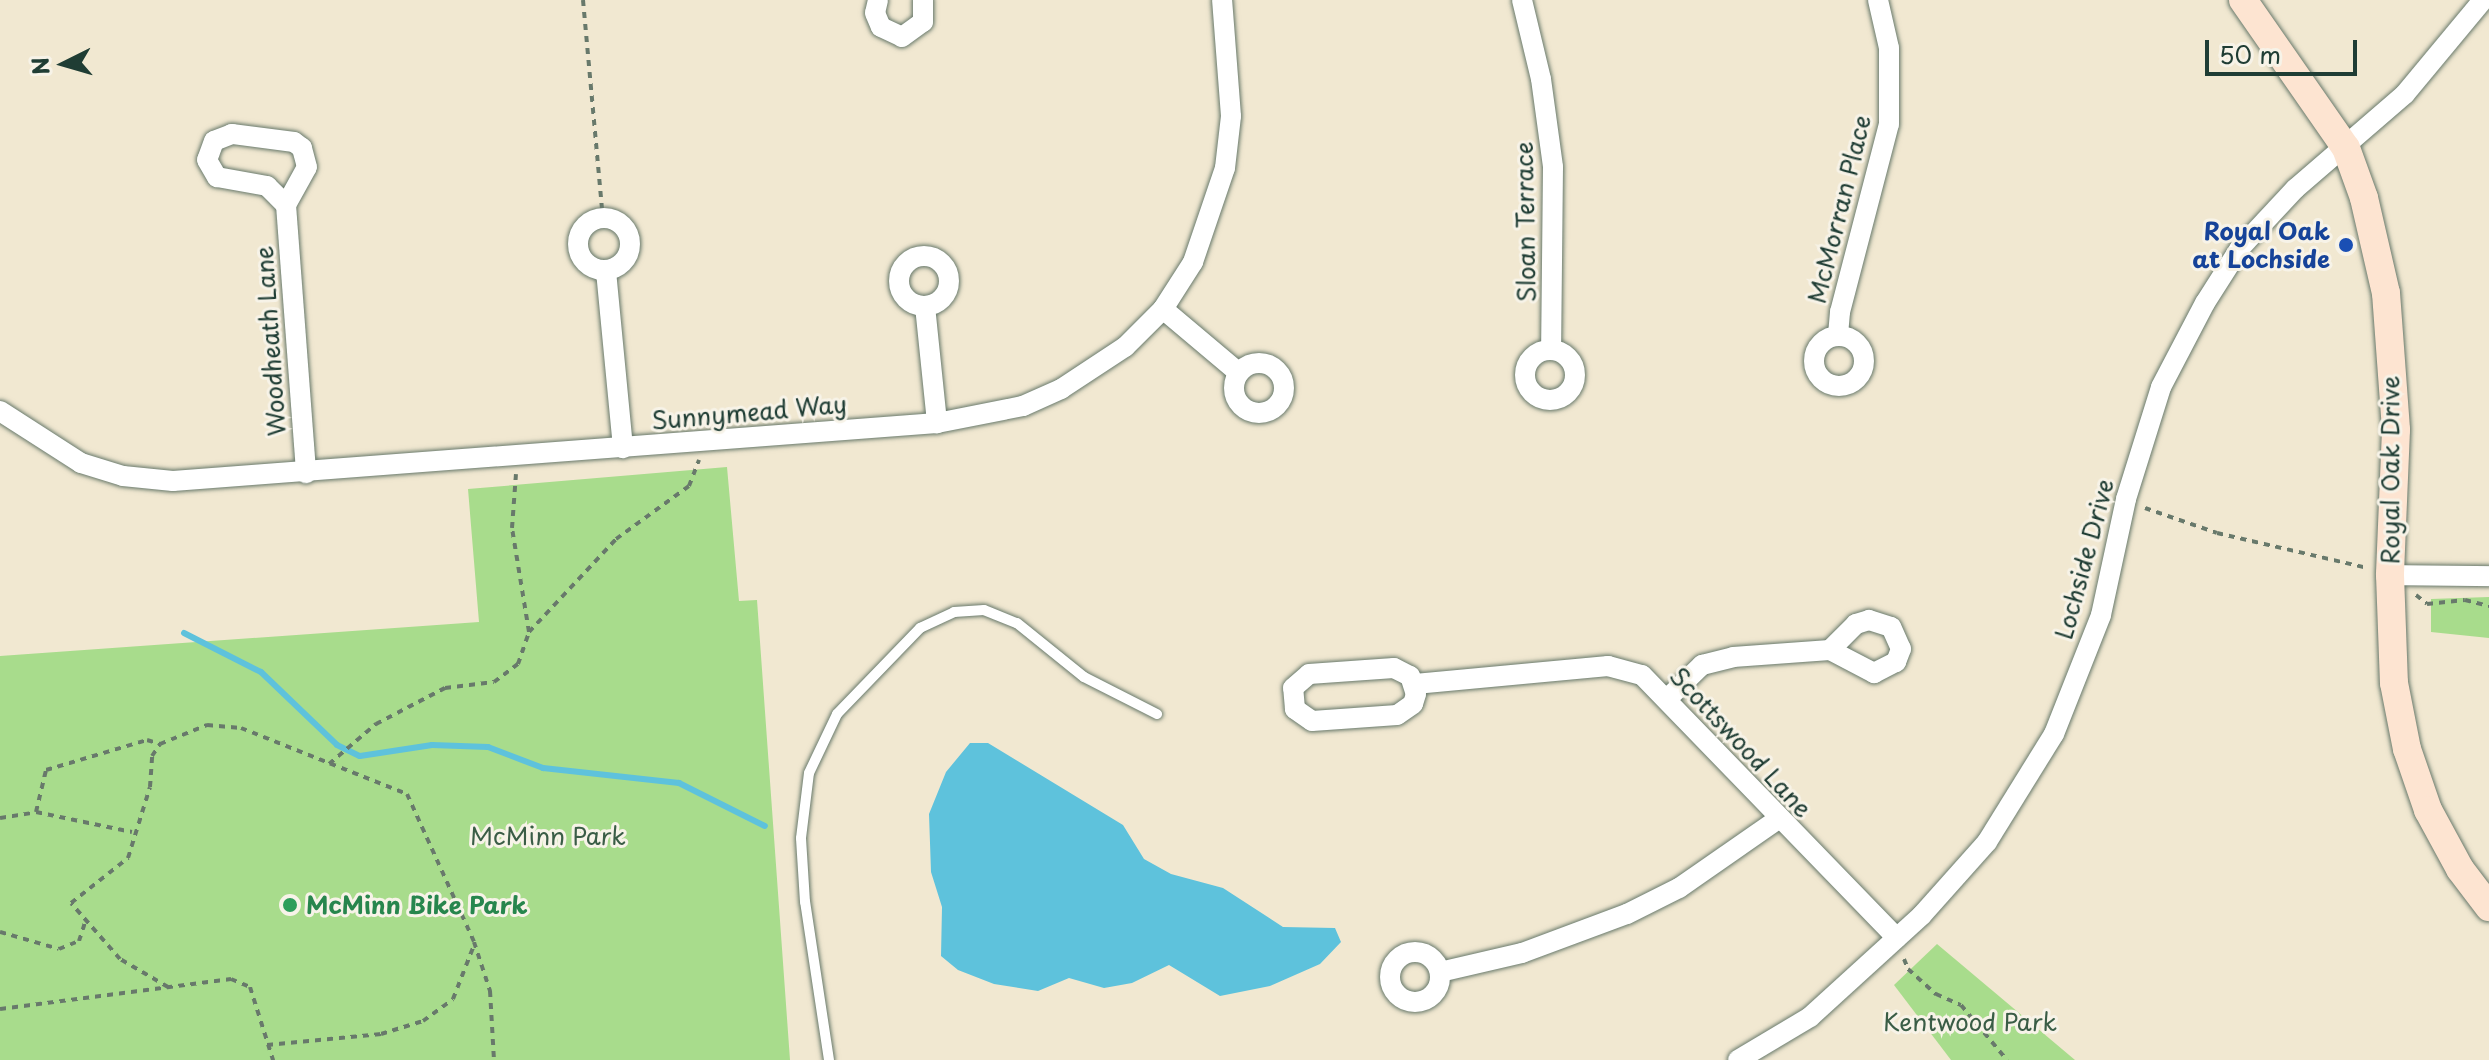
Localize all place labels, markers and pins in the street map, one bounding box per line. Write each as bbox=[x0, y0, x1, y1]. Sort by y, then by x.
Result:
place label: Royal Oak at Lochside bbox=[2193, 217, 2330, 273]
marker: Royal Oak at Lochside bbox=[2337, 236, 2355, 254]
place label: McMinn Bike Park bbox=[306, 891, 529, 919]
marker: McMinn Bike Park bbox=[281, 896, 299, 914]

